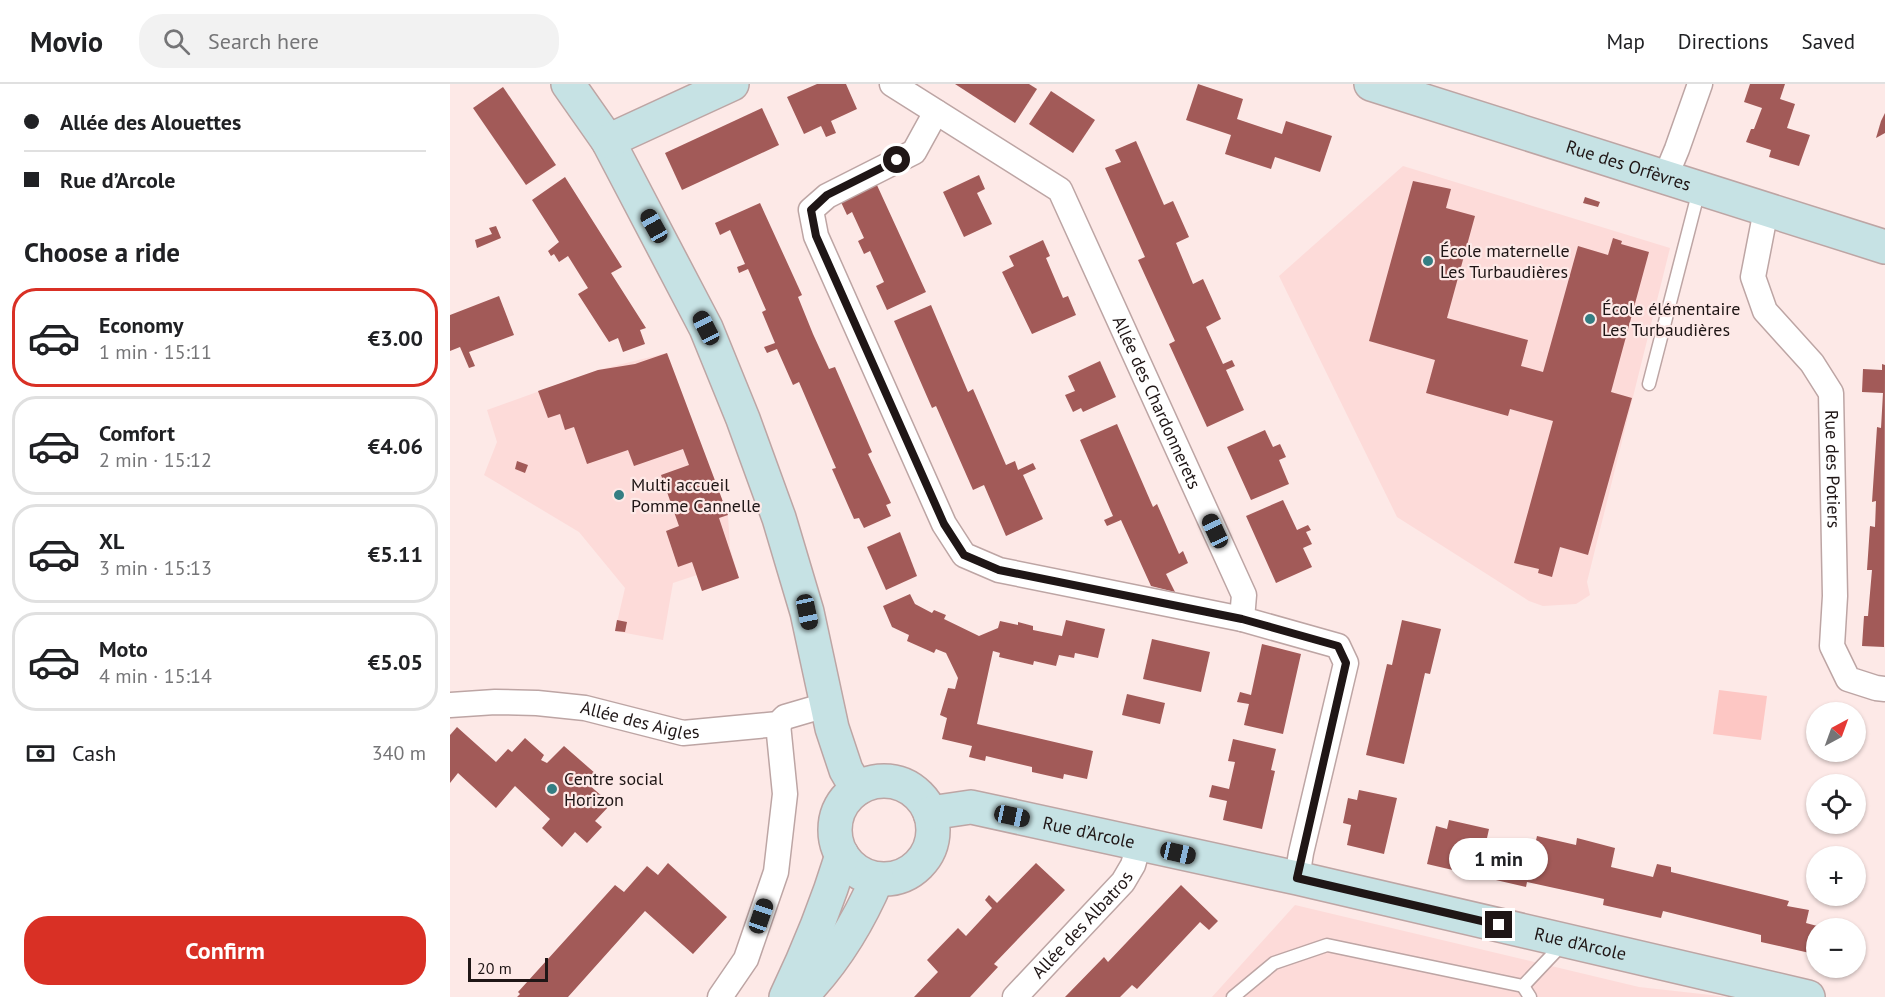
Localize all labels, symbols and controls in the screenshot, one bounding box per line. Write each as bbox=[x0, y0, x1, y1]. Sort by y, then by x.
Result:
search box bbox=[139, 14, 559, 68]
text: Movio bbox=[30, 23, 103, 60]
icon: search bbox=[160, 25, 193, 58]
text: Search here bbox=[208, 27, 319, 55]
text: Map bbox=[1606, 28, 1645, 55]
text: Directions bbox=[1678, 28, 1769, 55]
text: Saved bbox=[1802, 28, 1855, 55]
text: Allée des Alouettes bbox=[60, 108, 241, 136]
street label: Rue des Orfèvres bbox=[1563, 135, 1694, 196]
route start bbox=[883, 146, 910, 173]
text: Rue d’Arcole bbox=[60, 166, 175, 194]
car bbox=[637, 206, 671, 246]
text: Choose a ride bbox=[24, 235, 180, 269]
place label: École maternelle Les Turbaudières bbox=[1440, 239, 1570, 283]
marker: École maternelle Les Turbaudières bbox=[1421, 254, 1435, 268]
place label: École élémentaire Les Turbaudières bbox=[1602, 297, 1740, 341]
car bbox=[690, 308, 722, 348]
icon: car bbox=[27, 311, 81, 365]
text: Economy bbox=[99, 311, 183, 339]
street label: Allée des Chardonnerets bbox=[1108, 312, 1206, 492]
marker: École élémentaire Les Turbaudières bbox=[1583, 312, 1597, 326]
text: €3.00 bbox=[368, 324, 423, 352]
text: 1 min · 15:11 bbox=[99, 339, 212, 365]
street label: Rue des Potiers bbox=[1820, 410, 1846, 528]
icon: car bbox=[27, 419, 81, 473]
text: Comfort bbox=[99, 419, 175, 447]
text: €4.06 bbox=[368, 432, 423, 460]
text: 2 min · 15:12 bbox=[99, 447, 212, 473]
place label: Multi accueil Pomme Cannelle bbox=[631, 473, 761, 517]
marker: Multi accueil Pomme Cannelle bbox=[612, 488, 626, 502]
car bbox=[1199, 511, 1231, 551]
icon: car bbox=[27, 527, 81, 581]
text: XL bbox=[99, 527, 124, 555]
text: €5.11 bbox=[368, 540, 423, 568]
text: 3 min · 15:13 bbox=[99, 555, 212, 581]
car bbox=[794, 593, 820, 631]
icon: car bbox=[27, 635, 81, 689]
text: Moto bbox=[99, 635, 148, 663]
text: €5.05 bbox=[368, 648, 423, 676]
text: 4 min · 15:14 bbox=[99, 663, 212, 689]
street label: Allée des Aigles bbox=[578, 695, 700, 744]
north arrow bbox=[1806, 702, 1866, 762]
map controls bbox=[1806, 702, 1866, 978]
icon: cash bbox=[24, 737, 57, 770]
text: Cash bbox=[72, 739, 116, 767]
text: 340 m bbox=[372, 740, 426, 766]
place label: Centre social Horizon bbox=[564, 767, 664, 811]
button: locate bbox=[1806, 774, 1866, 834]
marker: Centre social Horizon bbox=[545, 782, 559, 796]
car bbox=[993, 803, 1031, 829]
street label: Rue d’Arcole bbox=[1041, 811, 1137, 853]
callout: 1 min bbox=[1450, 838, 1548, 880]
car bbox=[1158, 840, 1198, 866]
text: 1 min bbox=[1474, 846, 1523, 872]
button: + bbox=[1806, 846, 1866, 906]
street label: Allée des Albatros bbox=[1027, 867, 1138, 983]
car bbox=[747, 896, 775, 936]
route end bbox=[1485, 911, 1512, 938]
button: Confirm bbox=[24, 916, 426, 985]
button: − bbox=[1806, 918, 1866, 978]
street label: Rue d’Arcole bbox=[1532, 922, 1629, 965]
scale bar bbox=[468, 955, 548, 982]
text: 20 m bbox=[477, 958, 512, 978]

